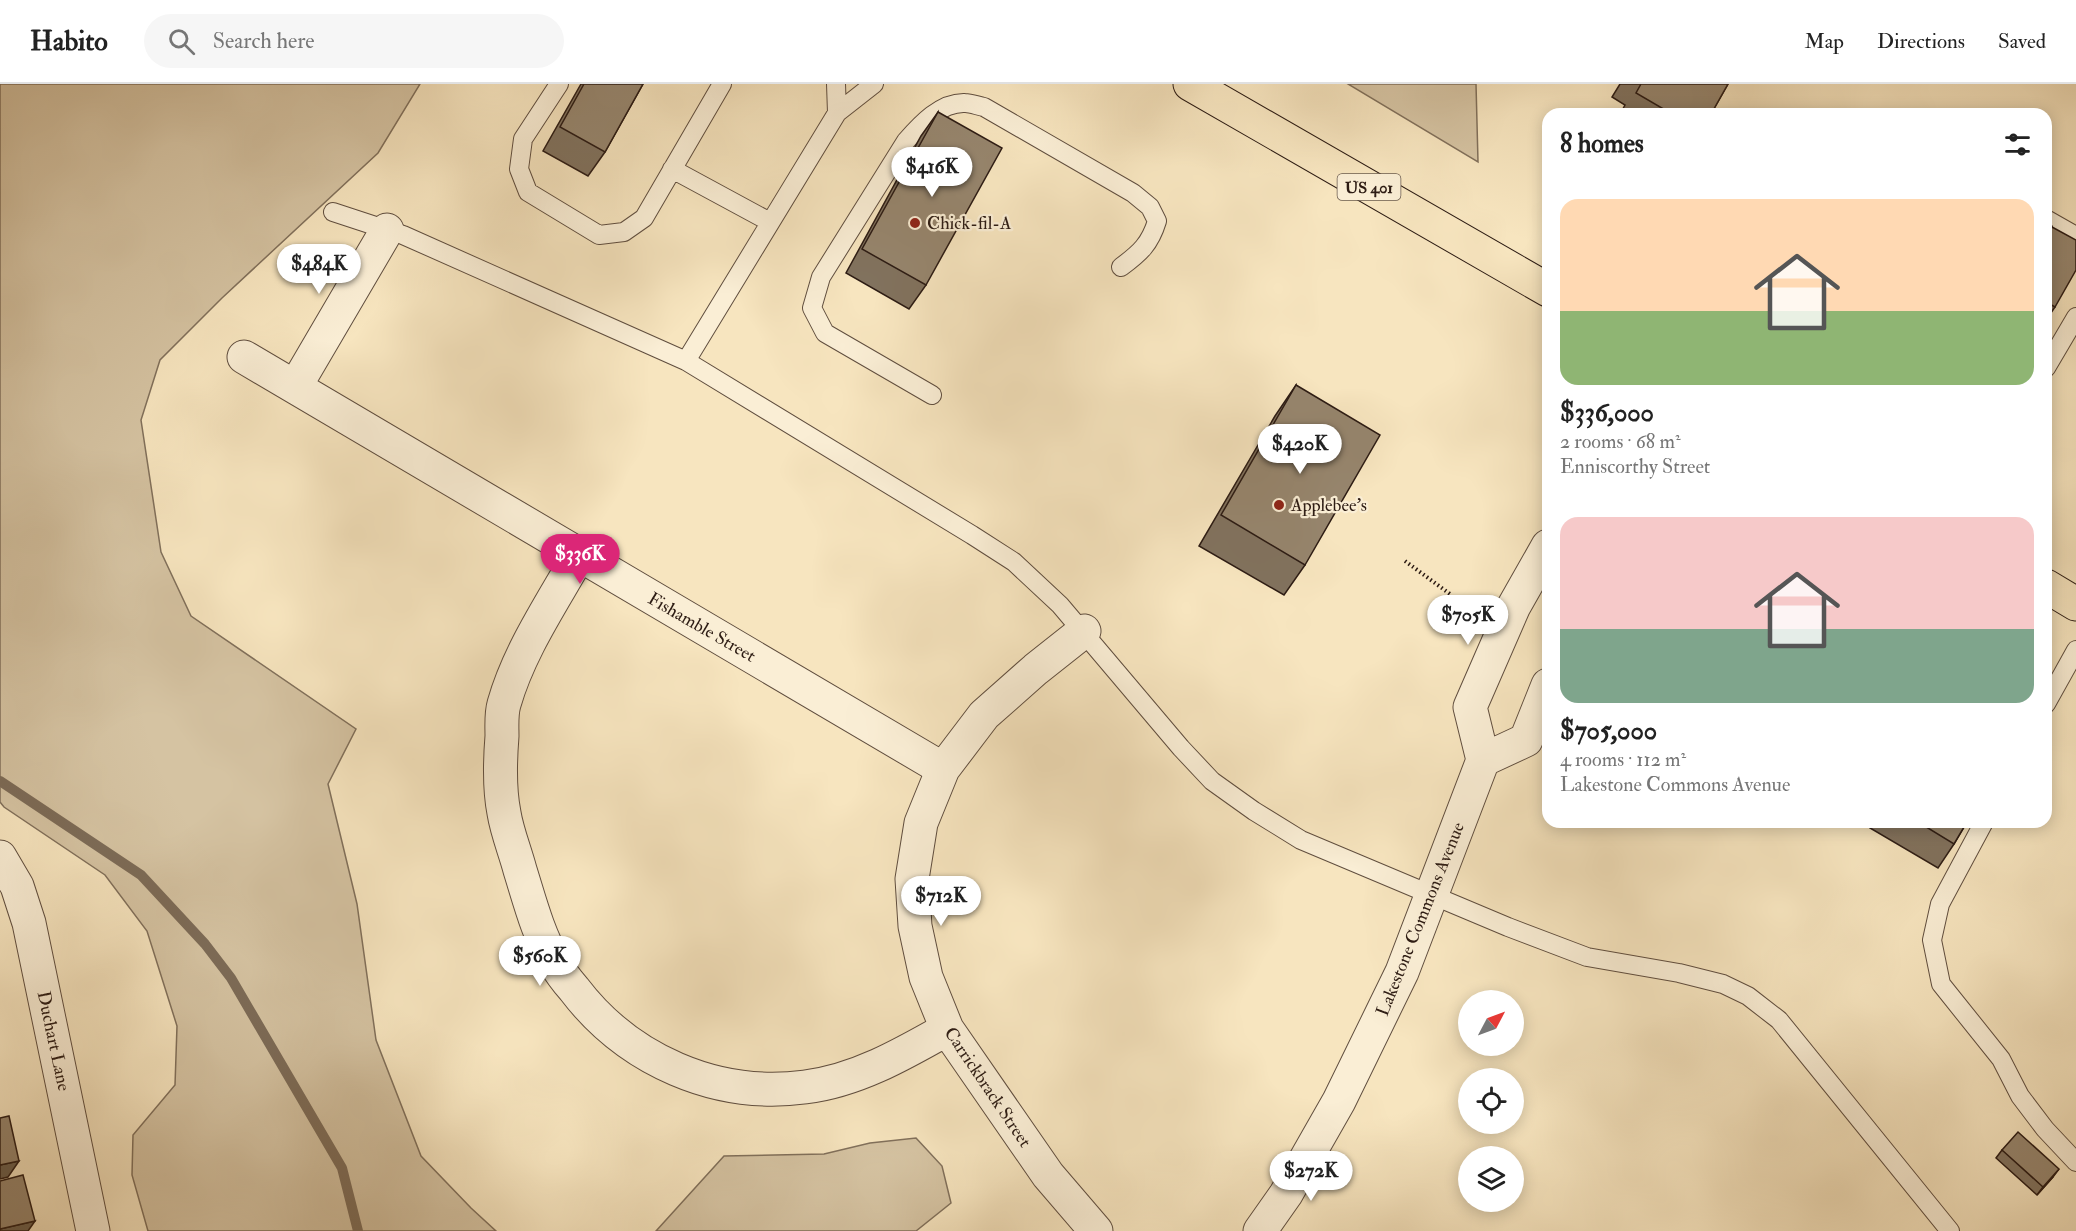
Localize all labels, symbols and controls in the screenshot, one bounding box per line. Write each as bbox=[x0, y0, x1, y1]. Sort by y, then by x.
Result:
search box bbox=[144, 14, 564, 68]
text: Habito bbox=[30, 24, 108, 59]
icon: search bbox=[165, 25, 198, 58]
text: Search here bbox=[213, 27, 315, 55]
text: Map bbox=[1804, 28, 1844, 55]
text: Directions bbox=[1877, 28, 1965, 55]
text: Saved bbox=[1998, 28, 2046, 55]
text: 8 homes bbox=[1560, 128, 1644, 160]
icon: filters bbox=[2001, 128, 2034, 161]
pin: $416K bbox=[890, 147, 974, 198]
text: $416K bbox=[905, 154, 959, 179]
road number: US 401 bbox=[1338, 174, 1400, 200]
place label: Chick-fil-A bbox=[927, 212, 1012, 235]
marker: Chick-fil-A bbox=[908, 216, 922, 230]
icon: home bbox=[1743, 238, 1851, 346]
pin: $484K bbox=[277, 244, 361, 295]
text: $484K bbox=[291, 251, 347, 276]
text: $336,000 bbox=[1560, 397, 1654, 429]
pin: $420K bbox=[1258, 424, 1342, 475]
text: 2 rooms · 68 m² bbox=[1560, 429, 1681, 454]
text: $420K bbox=[1272, 431, 1328, 456]
text: Enniscorthy Street bbox=[1560, 454, 1710, 479]
place label: Applebee's bbox=[1290, 494, 1367, 517]
marker: Applebee's bbox=[1272, 498, 1286, 512]
pin: $336K bbox=[538, 534, 622, 585]
text: $336K bbox=[555, 541, 605, 566]
icon: home bbox=[1743, 556, 1851, 664]
street label: Fishamble Street bbox=[644, 587, 760, 668]
pin: $705K bbox=[1426, 595, 1510, 646]
text: $705K bbox=[1441, 602, 1495, 627]
text: $705,000 bbox=[1560, 715, 1657, 747]
text: 4 rooms · 112 m² bbox=[1560, 747, 1686, 772]
text: Lakestone Commons Avenue bbox=[1560, 772, 1790, 797]
street label: Lakestone Commons Avenue bbox=[1371, 818, 1470, 1020]
pin: $712K bbox=[899, 876, 983, 927]
text: $712K bbox=[915, 883, 967, 908]
pin: $560K bbox=[498, 936, 582, 987]
text: $560K bbox=[513, 943, 567, 968]
street label: Duchart Lane bbox=[32, 989, 75, 1094]
north arrow bbox=[1458, 990, 1524, 1056]
map controls bbox=[1458, 990, 1524, 1212]
street label: Carrickbrack Street bbox=[939, 1023, 1036, 1152]
button: locate bbox=[1458, 1068, 1524, 1134]
button: layers bbox=[1458, 1146, 1524, 1212]
pin: $272K bbox=[1269, 1151, 1353, 1202]
text: $272K bbox=[1284, 1158, 1338, 1183]

